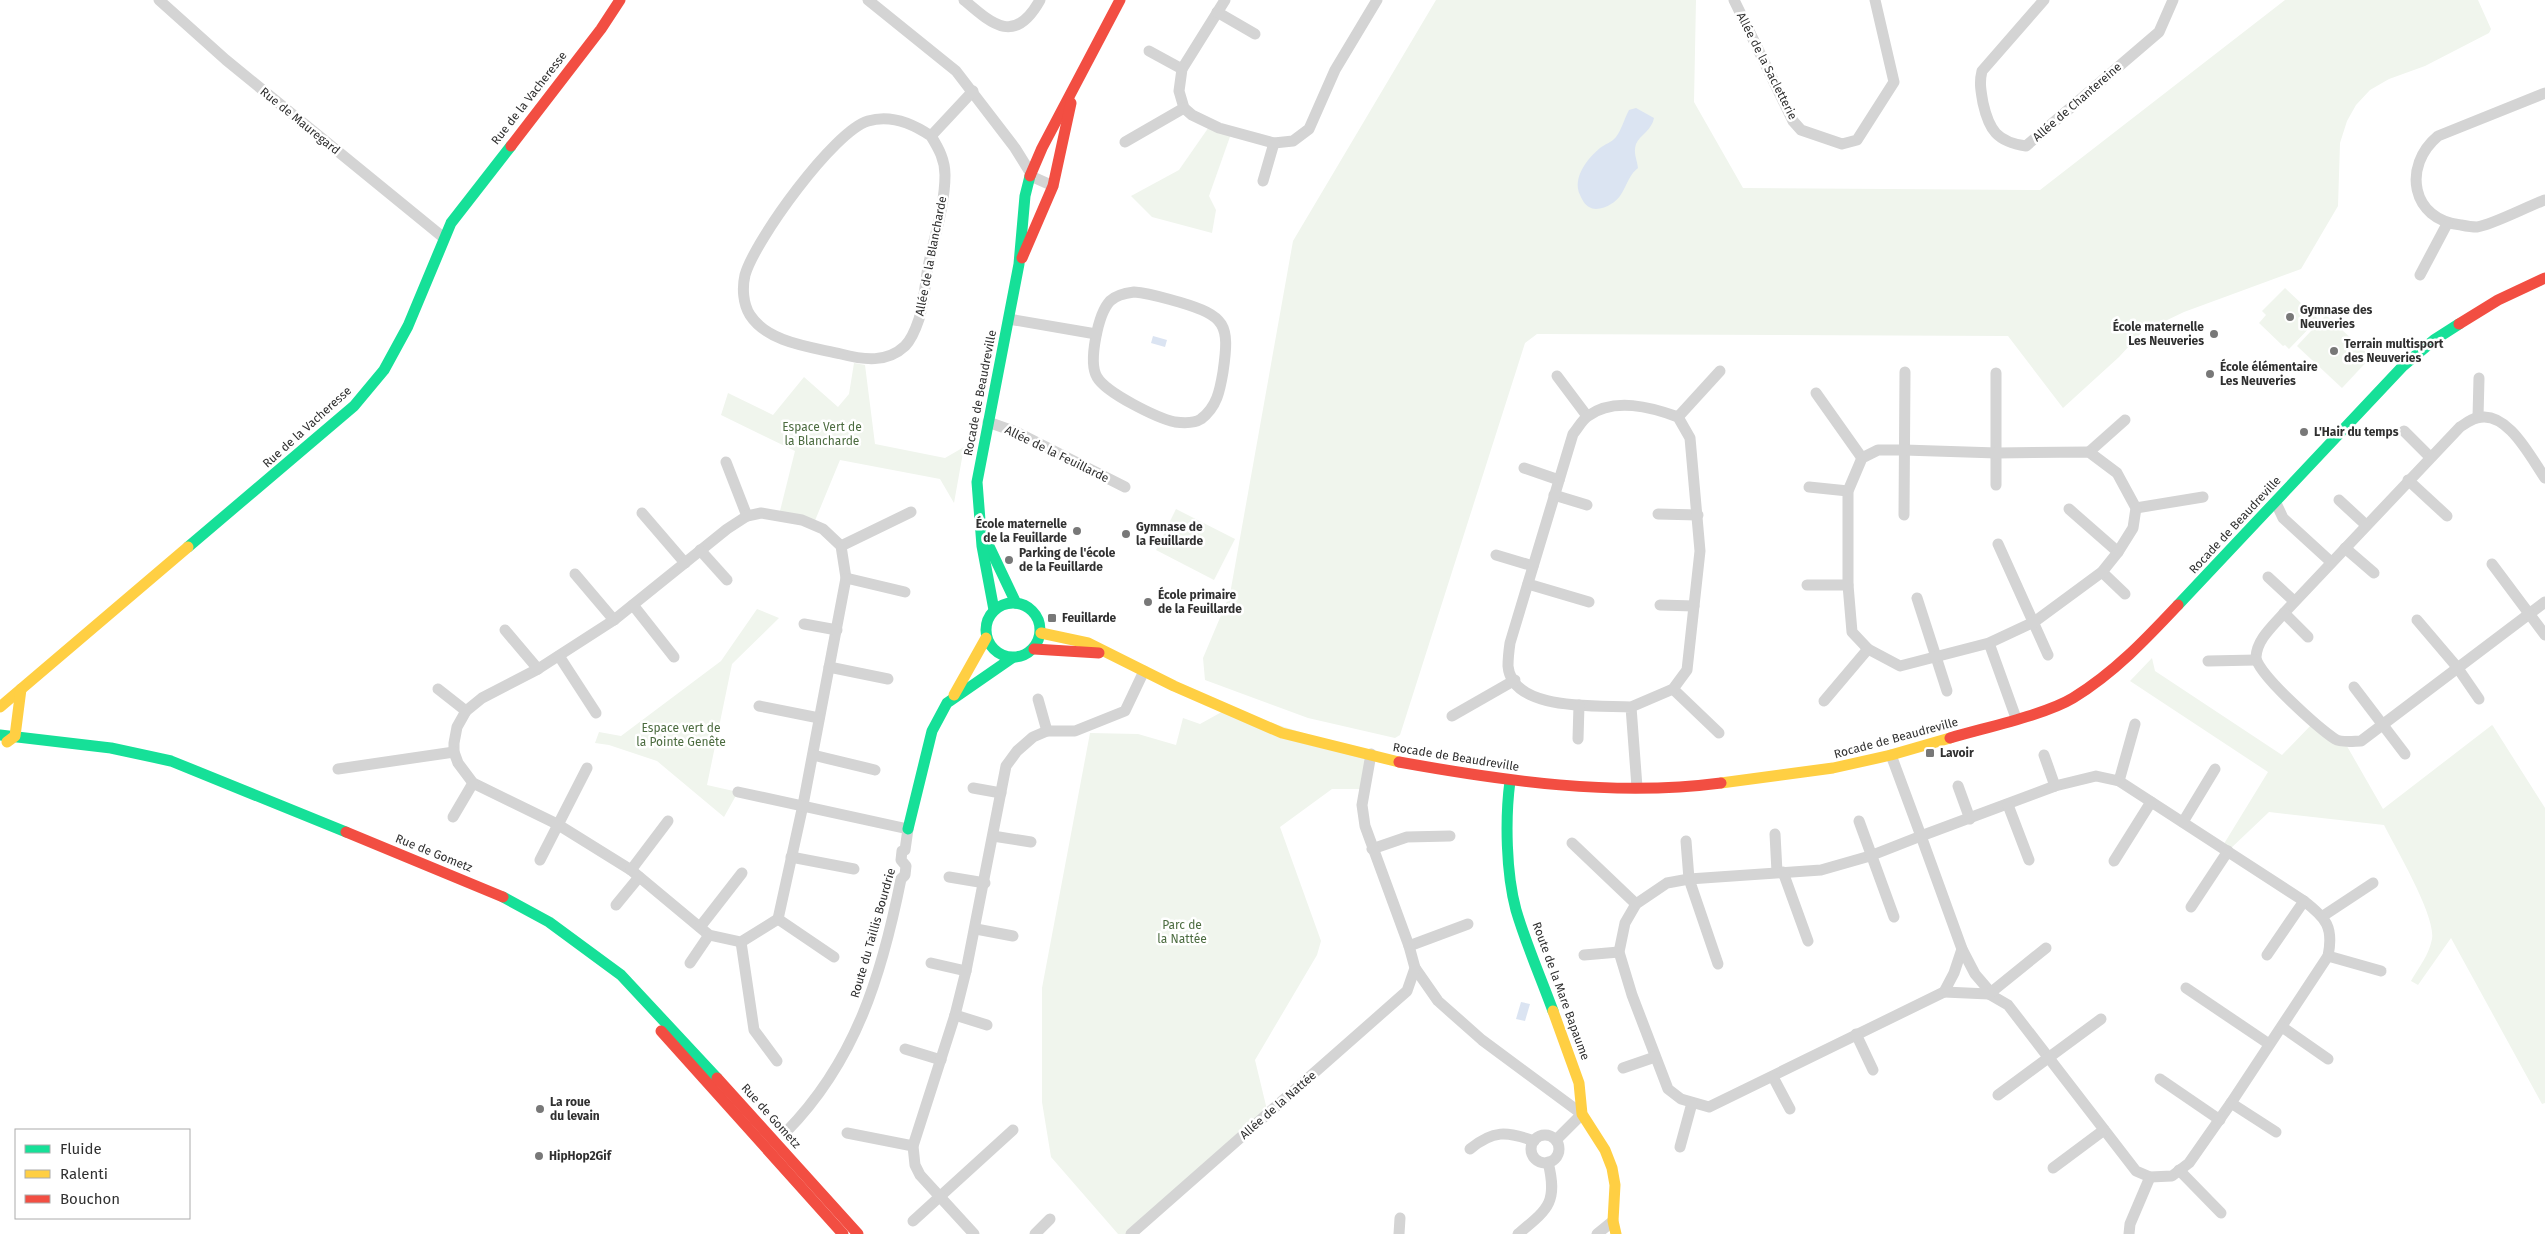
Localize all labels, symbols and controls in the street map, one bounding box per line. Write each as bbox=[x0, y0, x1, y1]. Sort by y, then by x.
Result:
street label: Allée de la Sacletterie bbox=[1734, 10, 1800, 122]
street label: Rue de la Vacheresse bbox=[488, 49, 570, 147]
street label: Allée de Chantereine bbox=[2030, 60, 2124, 144]
street label: Rue de Mauregard bbox=[257, 85, 343, 157]
street label: Allée de la Blancharde bbox=[913, 195, 949, 317]
place label: Gymnase des Neuveries bbox=[2300, 303, 2373, 331]
marker: Gymnase des Neuveries bbox=[2284, 311, 2296, 323]
place label: École maternelle Les Neuveries bbox=[2113, 318, 2204, 348]
marker: École maternelle Les Neuveries bbox=[2208, 328, 2220, 340]
street label: Rocade de Beaudreville bbox=[961, 329, 999, 457]
place label: Terrain multisport des Neuveries bbox=[2344, 337, 2444, 365]
marker: Terrain multisport des Neuveries bbox=[2328, 345, 2340, 357]
place label: École élémentaire Les Neuveries bbox=[2220, 358, 2318, 388]
marker: École élémentaire Les Neuveries bbox=[2204, 368, 2216, 380]
street label: Rue de la Vacheresse bbox=[260, 383, 354, 471]
park label: Espace Vert de la Blancharde bbox=[782, 420, 862, 448]
street label: Allée de la Feuillarde bbox=[1003, 423, 1111, 485]
place label: L'Hair du temps bbox=[2314, 425, 2399, 439]
marker: L'Hair du temps bbox=[2298, 426, 2310, 438]
street label: Rocade de Beaudreville bbox=[2186, 473, 2284, 577]
place label: École maternelle de la Feuillarde bbox=[976, 515, 1067, 545]
place label: Gymnase de la Feuillarde bbox=[1136, 520, 1204, 548]
marker: École maternelle de la Feuillarde bbox=[1071, 525, 1083, 537]
marker: Gymnase de la Feuillarde bbox=[1120, 528, 1132, 540]
place label: Parking de l'école de la Feuillarde bbox=[1019, 546, 1116, 574]
marker: Parking de l'école de la Feuillarde bbox=[1003, 554, 1015, 566]
place label: École primaire de la Feuillarde bbox=[1158, 586, 1242, 616]
marker: École primaire de la Feuillarde bbox=[1142, 596, 1154, 608]
place label: Feuillarde bbox=[1062, 611, 1117, 625]
marker: Feuillarde bbox=[1046, 612, 1058, 624]
street label: Rocade de Beaudreville bbox=[1832, 715, 1960, 761]
park label: Espace vert de la Pointe Genête bbox=[636, 721, 726, 749]
street label: Rocade de Beaudreville bbox=[1392, 740, 1520, 774]
place label: Lavoir bbox=[1940, 746, 1974, 760]
marker: Lavoir bbox=[1924, 747, 1936, 759]
street label: Rue de Gometz bbox=[393, 831, 475, 875]
street label: Route du Taillis Bourdrie bbox=[848, 867, 898, 999]
park label: Parc de la Nattée bbox=[1157, 918, 1207, 946]
street label: Route de la Mare Bapaume bbox=[1529, 920, 1593, 1062]
street label: Allée de la Nattée bbox=[1237, 1068, 1319, 1142]
street label: Rue de Gometz bbox=[738, 1081, 804, 1151]
place label: La roue du levain bbox=[550, 1095, 600, 1123]
marker: La roue du levain bbox=[534, 1103, 546, 1115]
legend bbox=[15, 1129, 190, 1219]
text: Fluide bbox=[60, 1140, 102, 1158]
place label: HipHop2Gif bbox=[549, 1149, 613, 1163]
marker: HipHop2Gif bbox=[533, 1150, 545, 1162]
text: Ralenti bbox=[60, 1165, 108, 1183]
text: Bouchon bbox=[60, 1190, 120, 1208]

